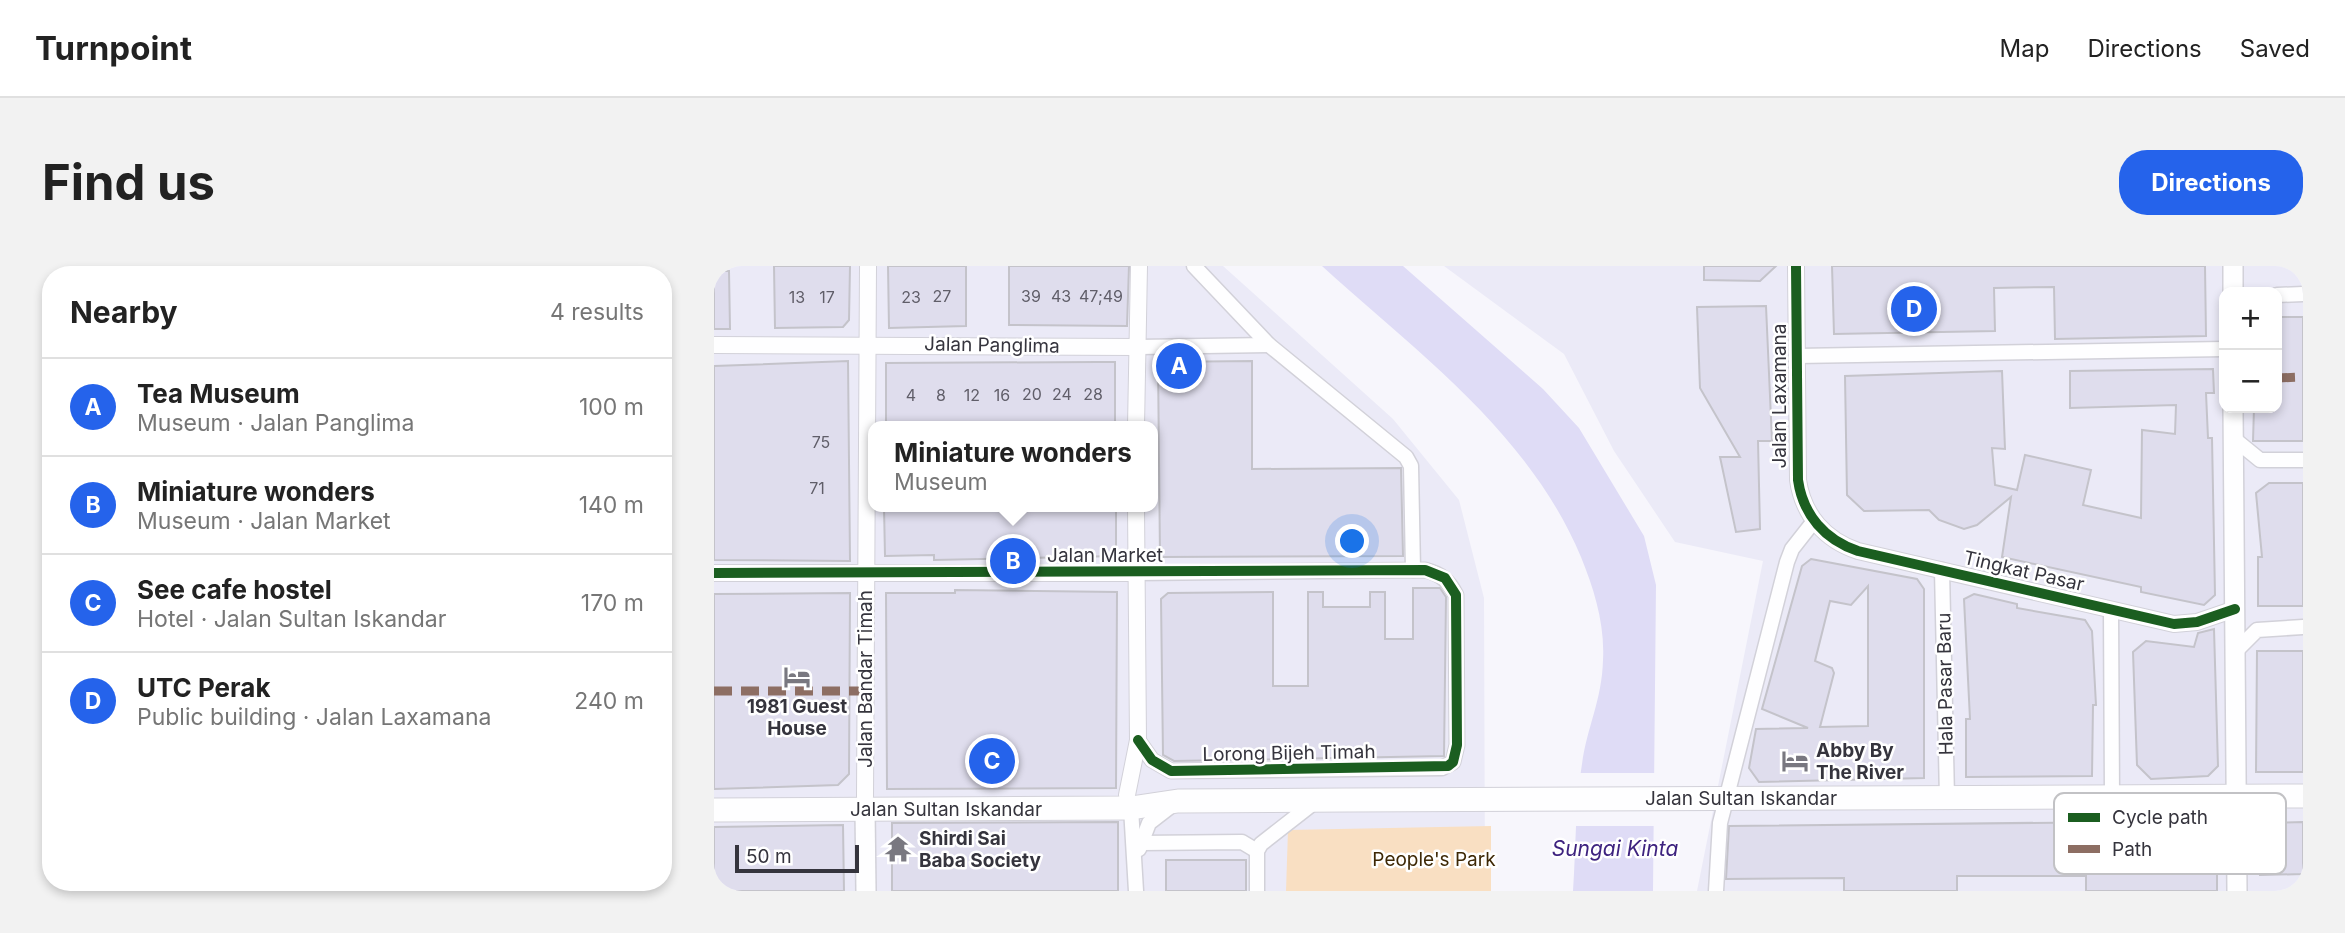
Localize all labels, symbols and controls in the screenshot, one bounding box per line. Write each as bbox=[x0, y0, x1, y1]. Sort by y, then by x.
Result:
text: Turnpoint bbox=[35, 28, 192, 68]
text: Map bbox=[2000, 34, 2049, 63]
text: Directions bbox=[2087, 34, 2202, 63]
text: Saved bbox=[2240, 34, 2310, 63]
button: Directions bbox=[2119, 150, 2303, 215]
text: Find us bbox=[42, 153, 215, 212]
pin: D bbox=[1891, 283, 1937, 335]
house number: 27 bbox=[933, 286, 951, 306]
house number: 39 bbox=[1021, 286, 1041, 306]
house number: 43 bbox=[1051, 286, 1071, 306]
house number: 47;49 bbox=[1079, 286, 1123, 306]
house number: 13 bbox=[789, 287, 805, 307]
house number: 17 bbox=[819, 287, 835, 307]
house number: 23 bbox=[901, 287, 921, 307]
map controls bbox=[2219, 287, 2282, 413]
button: + bbox=[2219, 287, 2282, 350]
text: Nearby bbox=[70, 294, 178, 330]
text: 4 results bbox=[550, 298, 644, 326]
street label: Jalan Laxamana bbox=[1768, 323, 1791, 469]
street label: Jalan Panglima bbox=[924, 332, 1060, 358]
pin: A bbox=[1156, 340, 1202, 392]
button: − bbox=[2219, 350, 2282, 413]
text: Tea Museum bbox=[137, 378, 300, 409]
house number: 20 bbox=[1022, 384, 1042, 404]
house number: 24 bbox=[1052, 384, 1072, 404]
house number: 28 bbox=[1083, 384, 1103, 404]
house number: 4 bbox=[906, 385, 916, 405]
house number: 8 bbox=[936, 385, 946, 405]
house number: 12 bbox=[964, 385, 980, 405]
house number: 16 bbox=[994, 385, 1010, 405]
text: A bbox=[84, 393, 102, 421]
text: 100 m bbox=[579, 393, 644, 421]
text: Museum · Jalan Panglima bbox=[137, 409, 414, 437]
popup bbox=[868, 421, 1158, 512]
house number: 75 bbox=[812, 432, 830, 452]
text: Miniature wonders bbox=[894, 437, 1132, 468]
text: Museum bbox=[894, 468, 988, 496]
text: Miniature wonders bbox=[137, 476, 375, 507]
house number: 71 bbox=[809, 478, 825, 498]
text: B bbox=[85, 491, 101, 519]
text: 140 m bbox=[579, 491, 644, 519]
text: Museum · Jalan Market bbox=[137, 507, 391, 535]
your location bbox=[1335, 524, 1369, 558]
pin: B bbox=[990, 535, 1036, 587]
street label: Jalan Market bbox=[1047, 544, 1163, 567]
street label: Tingkat Pasar bbox=[1961, 546, 2087, 596]
text: See cafe hostel bbox=[137, 574, 332, 605]
text: C bbox=[84, 589, 102, 617]
text: 170 m bbox=[581, 589, 644, 617]
street label: Jalan Bandar Timah bbox=[854, 590, 877, 768]
text: Hotel · Jalan Sultan Iskandar bbox=[137, 605, 446, 633]
street label: Hala Pasar Baru bbox=[1932, 612, 1958, 756]
hotel icon: 1981 Guest House bbox=[782, 662, 812, 692]
text: UTC Perak bbox=[137, 672, 270, 703]
text: D bbox=[85, 687, 101, 715]
text: 240 m bbox=[574, 687, 644, 715]
place label: 1981 Guest House bbox=[747, 695, 847, 740]
text: Public building · Jalan Laxamana bbox=[137, 703, 491, 731]
pin: C bbox=[969, 735, 1015, 787]
place label: Abby By The River bbox=[1816, 739, 1904, 784]
street label: Lorong Bijeh Timah bbox=[1202, 740, 1376, 766]
hotel icon: Abby By The River bbox=[1780, 746, 1810, 776]
street label: Jalan Sultan Iskandar bbox=[1645, 787, 1837, 810]
legend bbox=[2054, 793, 2286, 874]
street label: Jalan Sultan Iskandar bbox=[850, 798, 1042, 821]
text: Cycle path bbox=[2112, 806, 2208, 829]
place label: Shirdi Sai Baba Society bbox=[919, 827, 1041, 872]
temple icon: Shirdi Sai Baba Society bbox=[883, 834, 913, 864]
water label: Sungai Kinta bbox=[1552, 836, 1678, 861]
text: Path bbox=[2112, 838, 2152, 861]
scale bar bbox=[735, 842, 859, 874]
text: 50 m bbox=[746, 845, 792, 868]
park label: People's Park bbox=[1372, 848, 1496, 871]

